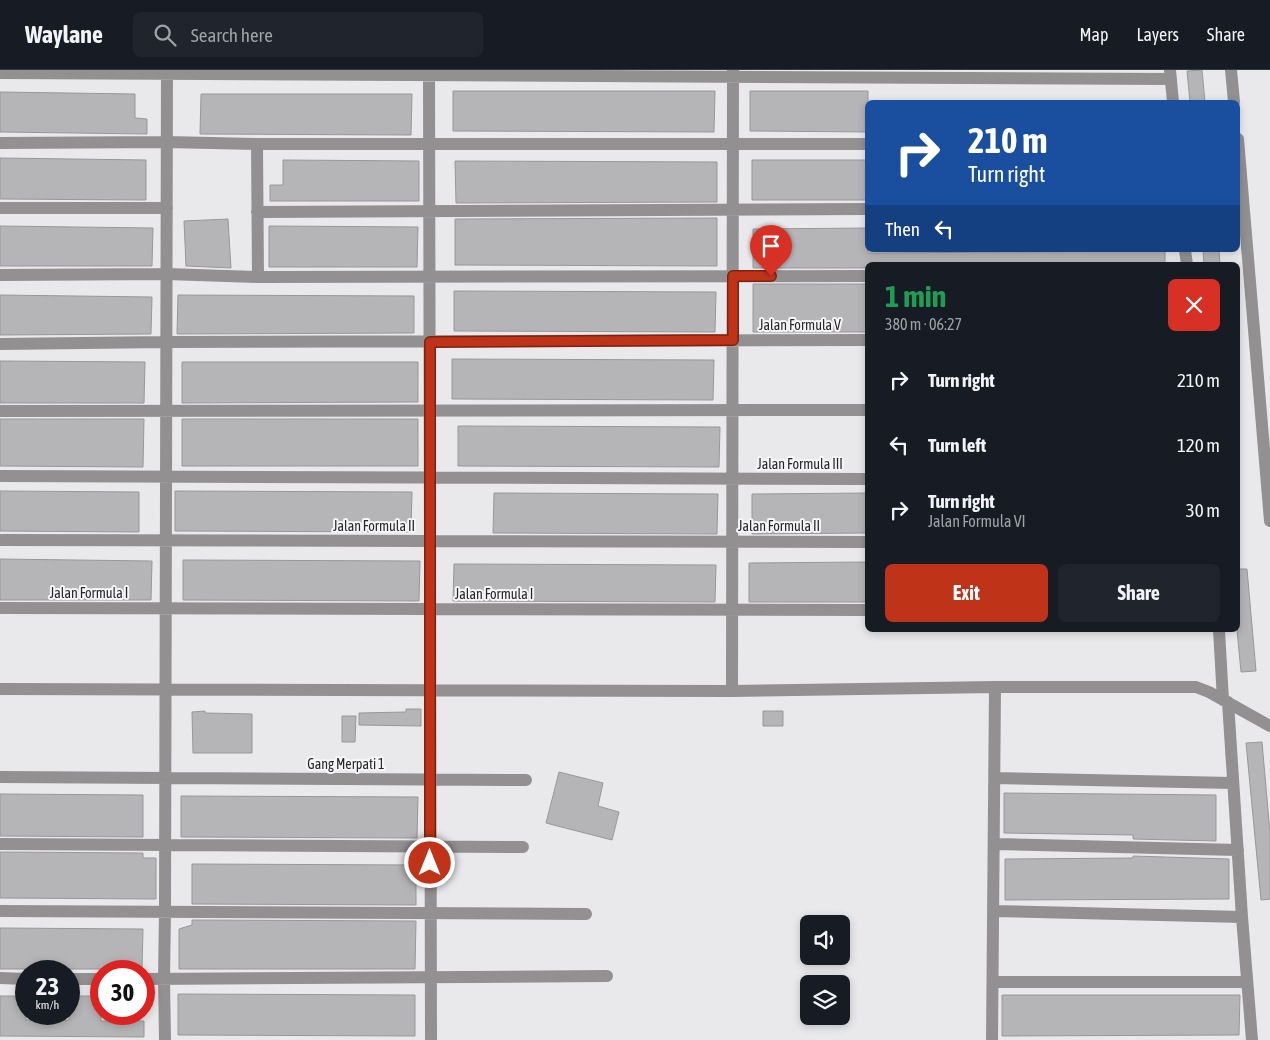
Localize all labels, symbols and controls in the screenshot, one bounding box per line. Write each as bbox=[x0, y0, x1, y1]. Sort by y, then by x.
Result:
search box bbox=[133, 12, 483, 57]
text: Waylane bbox=[25, 21, 103, 48]
icon: search bbox=[151, 21, 179, 49]
text: Search here bbox=[191, 24, 273, 46]
text: Map bbox=[1079, 24, 1108, 45]
text: Layers bbox=[1136, 24, 1179, 45]
text: Share bbox=[1207, 24, 1245, 45]
icon: right bbox=[885, 120, 950, 185]
text: 210 m bbox=[968, 120, 1047, 160]
text: Turn right bbox=[968, 161, 1045, 187]
icon: left bbox=[930, 215, 958, 243]
text: Then bbox=[885, 218, 920, 240]
pin bbox=[750, 225, 792, 276]
icon: arrive bbox=[757, 232, 785, 260]
text: 1 min bbox=[885, 279, 946, 313]
button: close bbox=[1168, 279, 1220, 331]
text: 380 m · 06:27 bbox=[885, 315, 962, 333]
street label: Jalan Formula V bbox=[759, 317, 841, 333]
icon: right bbox=[885, 366, 913, 394]
text: Turn right bbox=[928, 369, 995, 391]
text: 210 m bbox=[1177, 369, 1220, 391]
icon: left bbox=[885, 431, 913, 459]
text: Turn left bbox=[928, 434, 986, 456]
text: 120 m bbox=[1177, 434, 1220, 456]
street label: Jalan Formula III bbox=[757, 456, 843, 472]
text: Turn right bbox=[928, 490, 995, 512]
icon: right bbox=[885, 496, 913, 524]
text: 30 m bbox=[1186, 499, 1220, 521]
text: Jalan Formula VI bbox=[928, 512, 1026, 530]
street label: Jalan Formula II bbox=[333, 518, 415, 534]
street label: Jalan Formula II bbox=[738, 518, 820, 534]
button: Exit bbox=[885, 564, 1048, 622]
button: Share bbox=[1058, 564, 1220, 622]
street label: Jalan Formula I bbox=[50, 585, 128, 601]
street label: Jalan Formula I bbox=[455, 586, 533, 602]
street label: Gang Merpati 1 bbox=[307, 756, 385, 772]
position arrow bbox=[403, 836, 455, 888]
map controls bbox=[800, 915, 850, 1025]
button: sound bbox=[800, 915, 850, 965]
speed limit sign: 30 bbox=[90, 960, 155, 1025]
text: 23 bbox=[36, 972, 59, 1000]
button: layers bbox=[800, 975, 850, 1025]
text: km/h bbox=[36, 998, 59, 1012]

